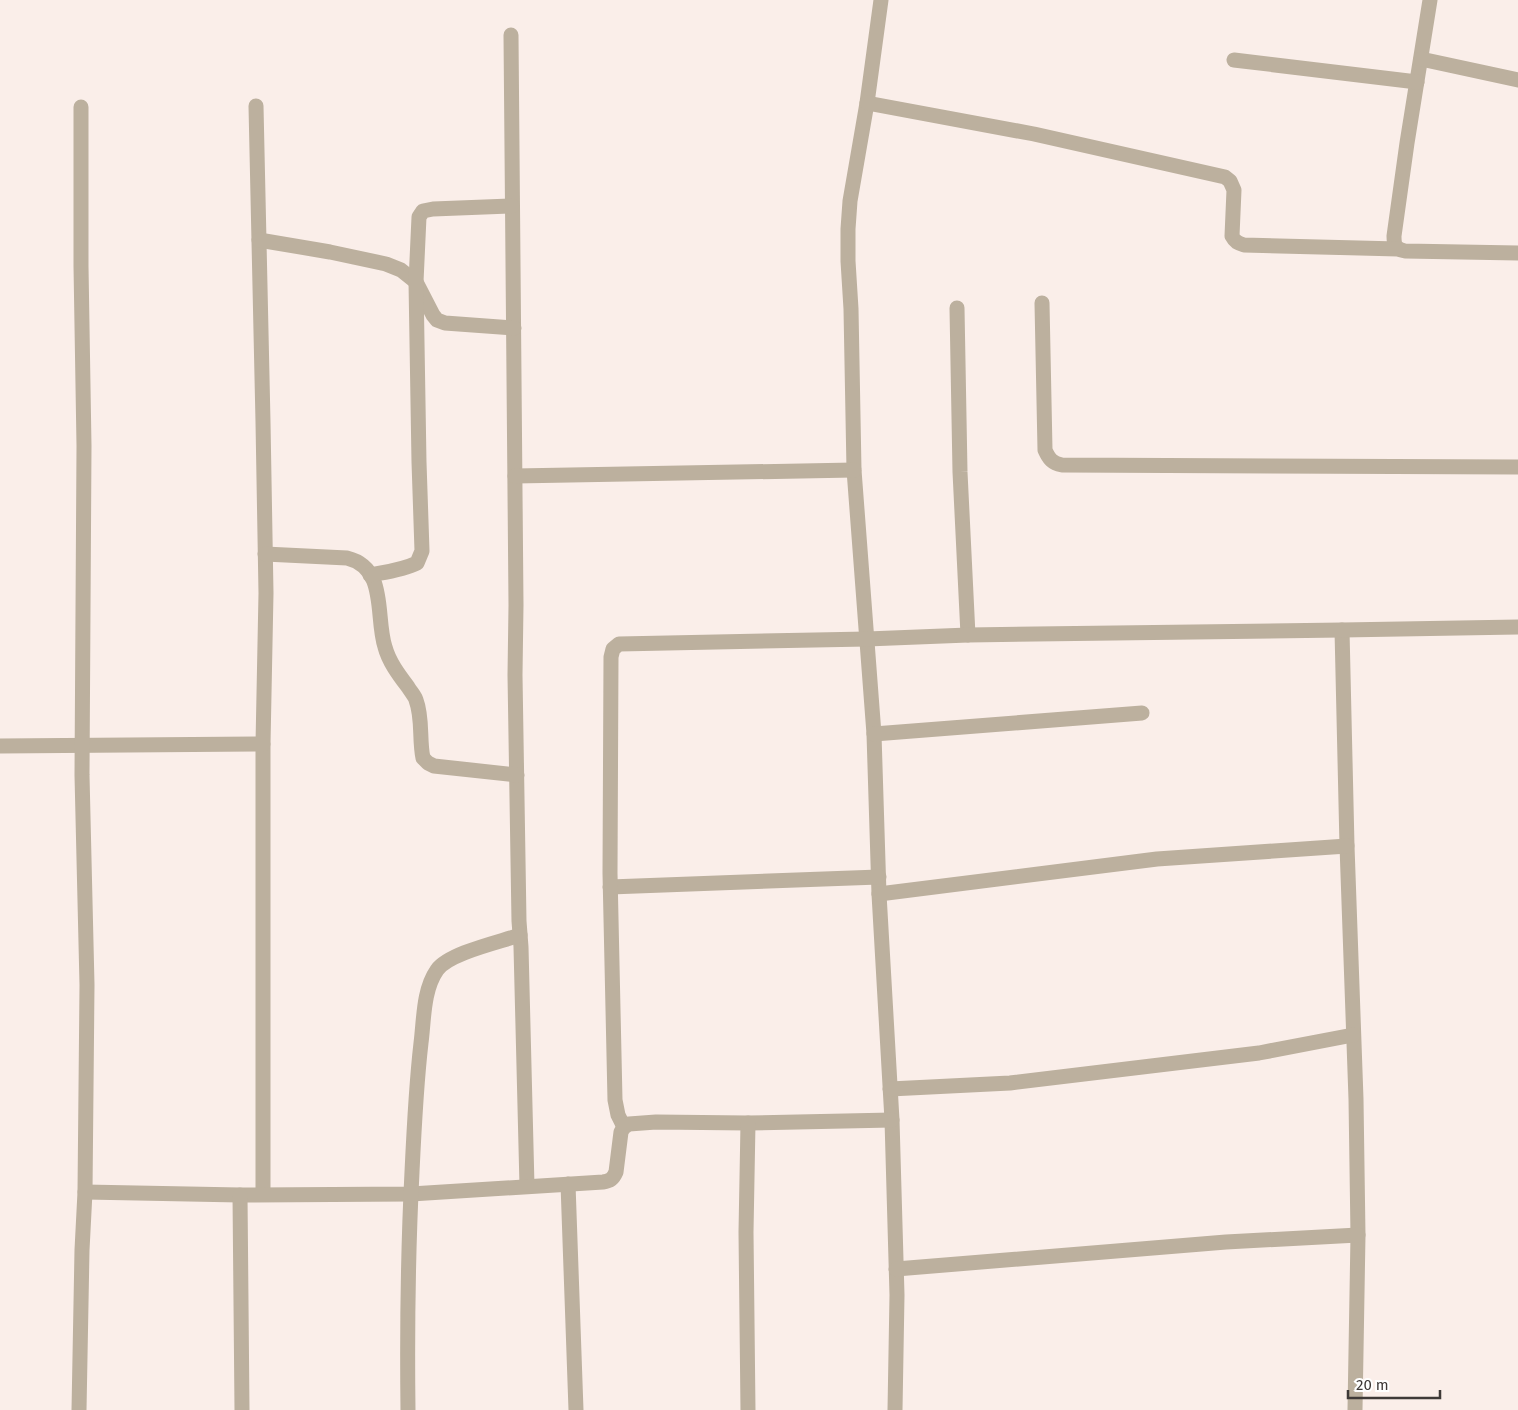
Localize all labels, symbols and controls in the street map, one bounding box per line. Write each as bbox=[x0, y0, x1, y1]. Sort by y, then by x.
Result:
scale bar bbox=[1348, 1368, 1440, 1400]
text: 20 m bbox=[1356, 1376, 1389, 1394]

